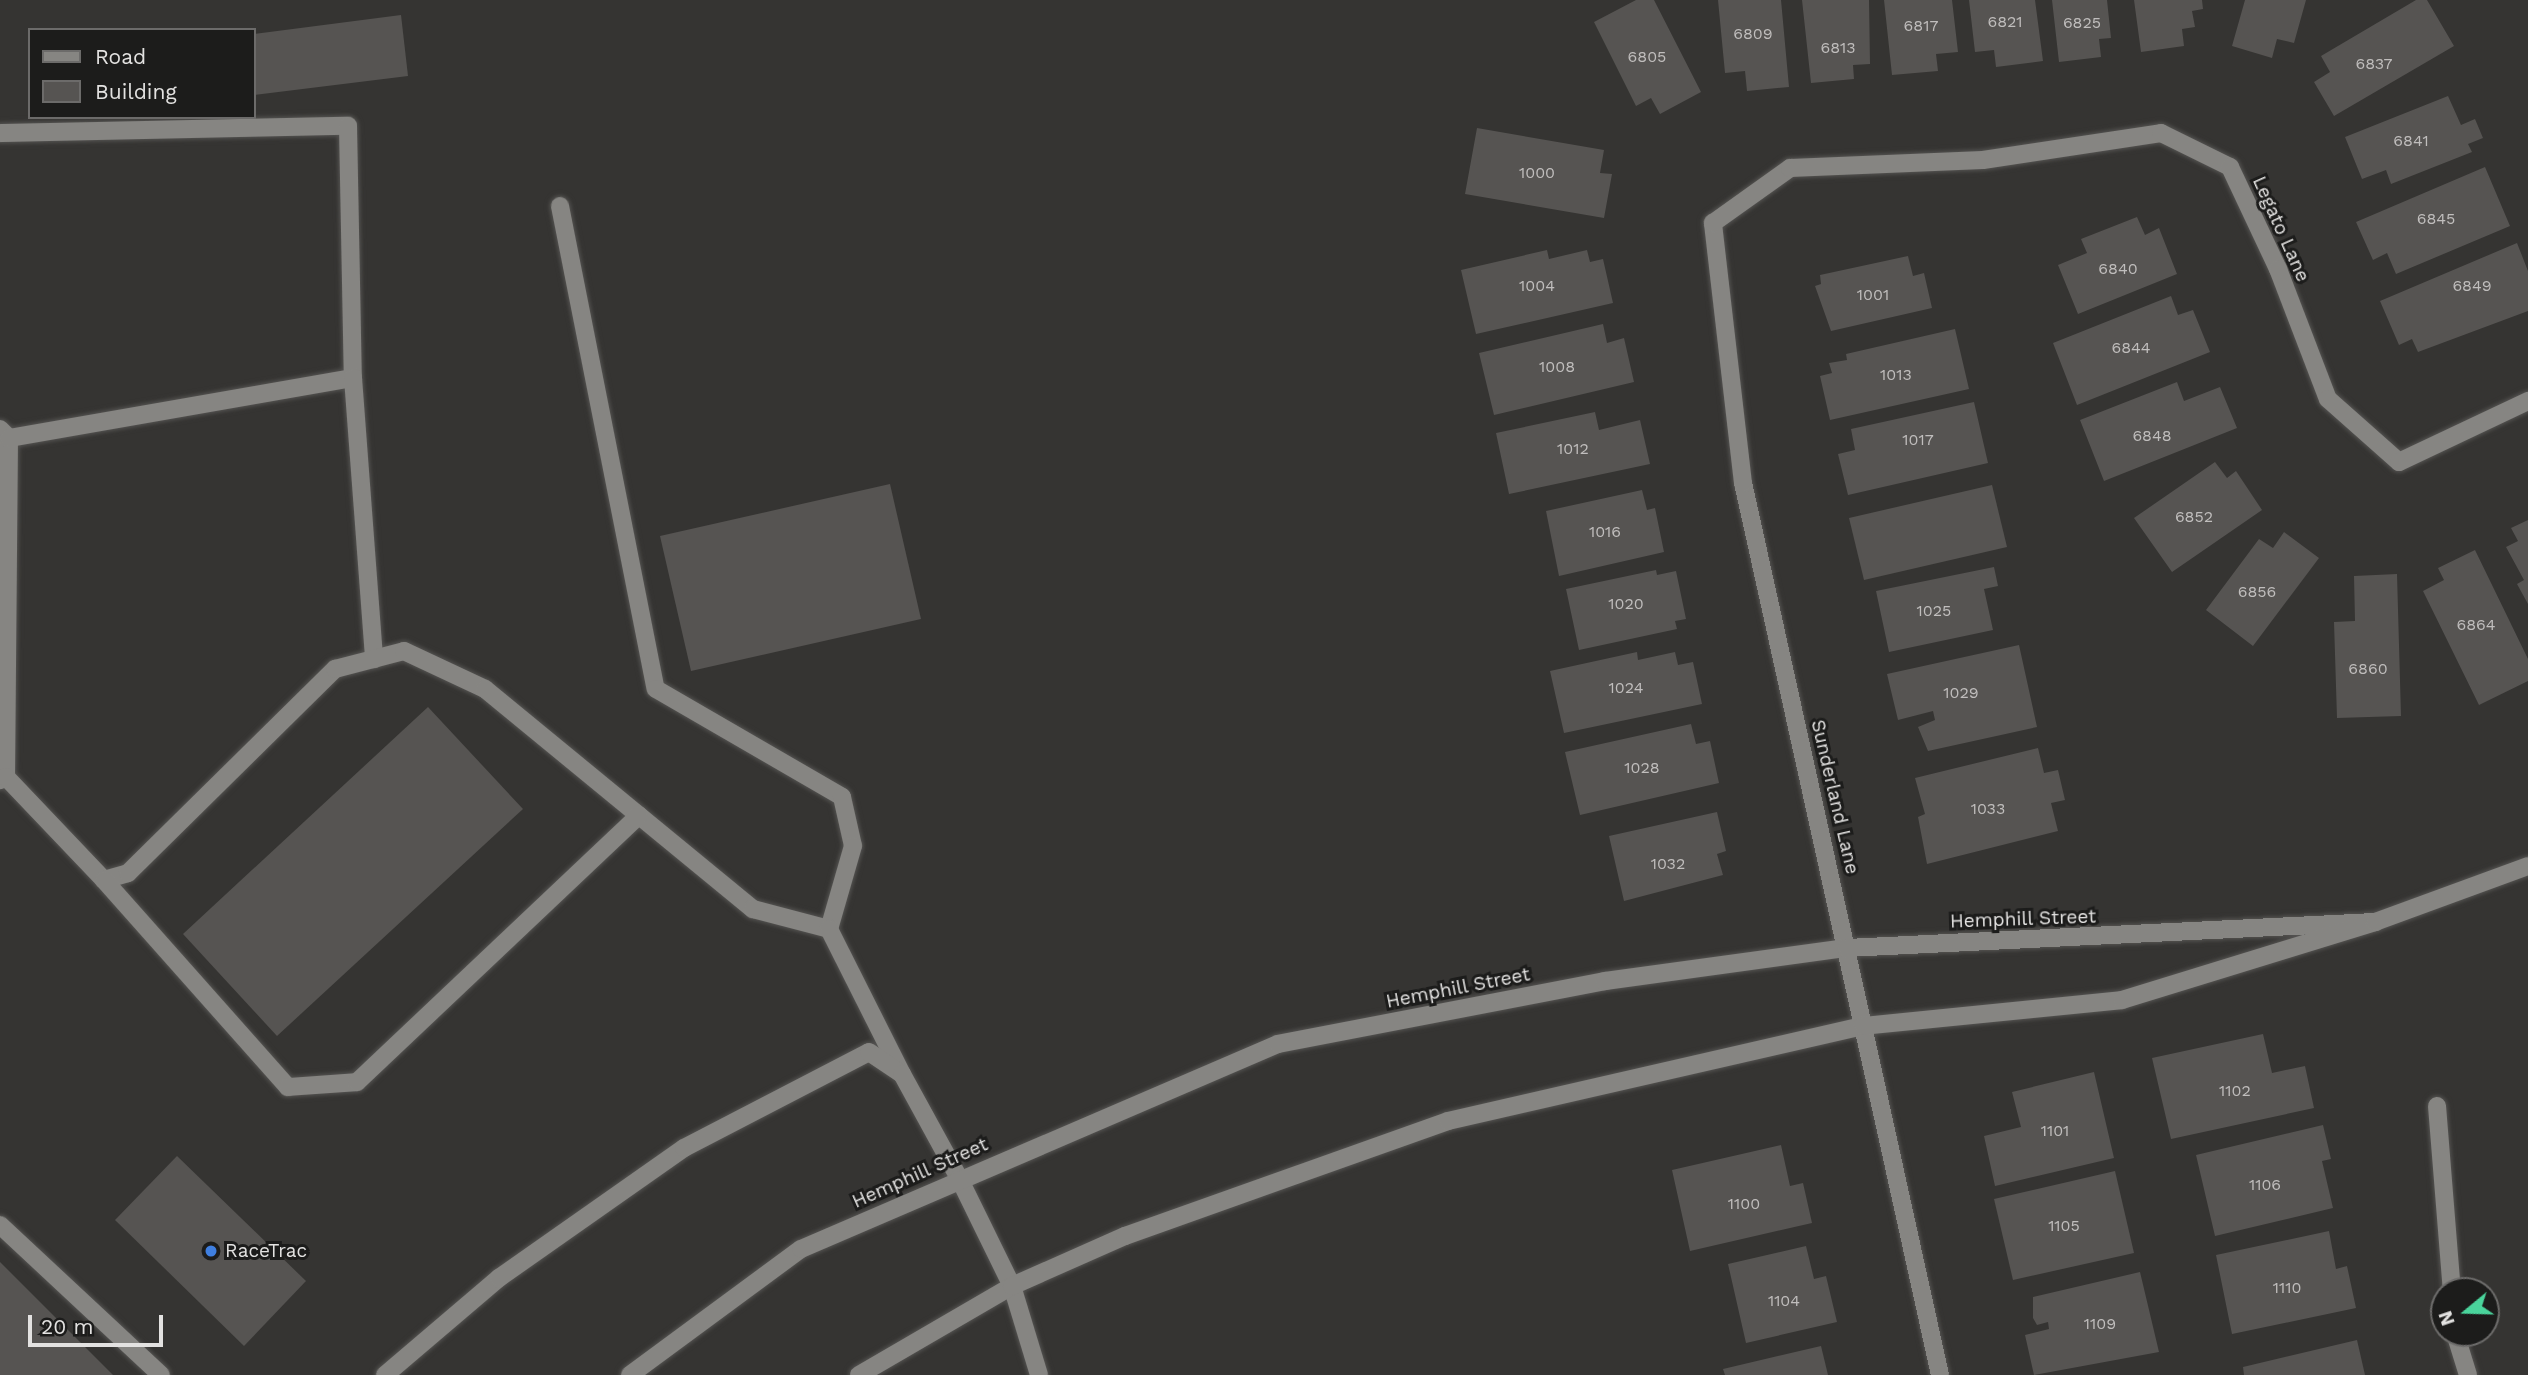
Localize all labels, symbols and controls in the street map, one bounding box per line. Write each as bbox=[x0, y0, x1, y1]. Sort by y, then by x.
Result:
house number: 6821 bbox=[1987, 12, 2023, 32]
house number: 6825 bbox=[2063, 13, 2101, 33]
house number: 6817 bbox=[1904, 16, 1938, 36]
house number: 6809 bbox=[1733, 24, 1773, 44]
legend bbox=[28, 28, 256, 119]
house number: 6813 bbox=[1820, 38, 1856, 58]
text: Road bbox=[95, 44, 146, 69]
house number: 6805 bbox=[1628, 47, 1666, 67]
house number: 6837 bbox=[2356, 54, 2392, 74]
text: Building bbox=[95, 79, 177, 104]
house number: 6841 bbox=[2393, 131, 2429, 151]
house number: 1000 bbox=[1519, 163, 1555, 183]
street label: Legato Lane bbox=[2248, 173, 2314, 285]
house number: 6845 bbox=[2417, 209, 2455, 229]
house number: 6840 bbox=[2098, 259, 2138, 279]
house number: 1004 bbox=[1519, 276, 1555, 296]
house number: 6849 bbox=[2452, 276, 2492, 296]
house number: 1001 bbox=[1857, 285, 1889, 305]
house number: 6844 bbox=[2111, 338, 2151, 358]
house number: 1008 bbox=[1539, 357, 1575, 377]
house number: 1013 bbox=[1880, 365, 1912, 385]
house number: 6848 bbox=[2132, 426, 2172, 446]
house number: 1017 bbox=[1902, 430, 1934, 450]
house number: 1012 bbox=[1557, 439, 1589, 459]
house number: 6852 bbox=[2175, 507, 2213, 527]
house number: 1016 bbox=[1589, 522, 1621, 542]
house number: 6856 bbox=[2238, 582, 2276, 602]
house number: 1020 bbox=[1608, 594, 1644, 614]
house number: 1025 bbox=[1917, 601, 1951, 621]
house number: 6864 bbox=[2456, 615, 2496, 635]
house number: 6860 bbox=[2348, 659, 2388, 679]
house number: 1024 bbox=[1609, 678, 1643, 698]
house number: 1029 bbox=[1943, 683, 1979, 703]
street label: Sunderland Lane bbox=[1806, 718, 1864, 876]
house number: 1028 bbox=[1624, 758, 1660, 778]
house number: 1033 bbox=[1971, 799, 2005, 819]
house number: 1032 bbox=[1651, 854, 1685, 874]
street label: Hemphill Street bbox=[1949, 905, 2097, 933]
street label: Hemphill Street bbox=[1384, 963, 1532, 1013]
house number: 1102 bbox=[2219, 1081, 2251, 1101]
house number: 1101 bbox=[2041, 1121, 2069, 1141]
street label: Hemphill Street bbox=[848, 1133, 992, 1213]
house number: 1106 bbox=[2249, 1175, 2281, 1195]
house number: 1100 bbox=[1728, 1194, 1760, 1214]
house number: 1105 bbox=[2048, 1216, 2080, 1236]
place label: RaceTrac bbox=[225, 1240, 307, 1262]
marker: RaceTrac bbox=[203, 1243, 219, 1259]
north arrow bbox=[2430, 1277, 2500, 1347]
house number: 1110 bbox=[2273, 1278, 2301, 1298]
house number: 1104 bbox=[1768, 1291, 1800, 1311]
scale bar bbox=[32, 1302, 166, 1346]
text: N bbox=[2433, 1308, 2460, 1329]
text: 20 m bbox=[41, 1314, 93, 1339]
house number: 1109 bbox=[2084, 1314, 2116, 1334]

